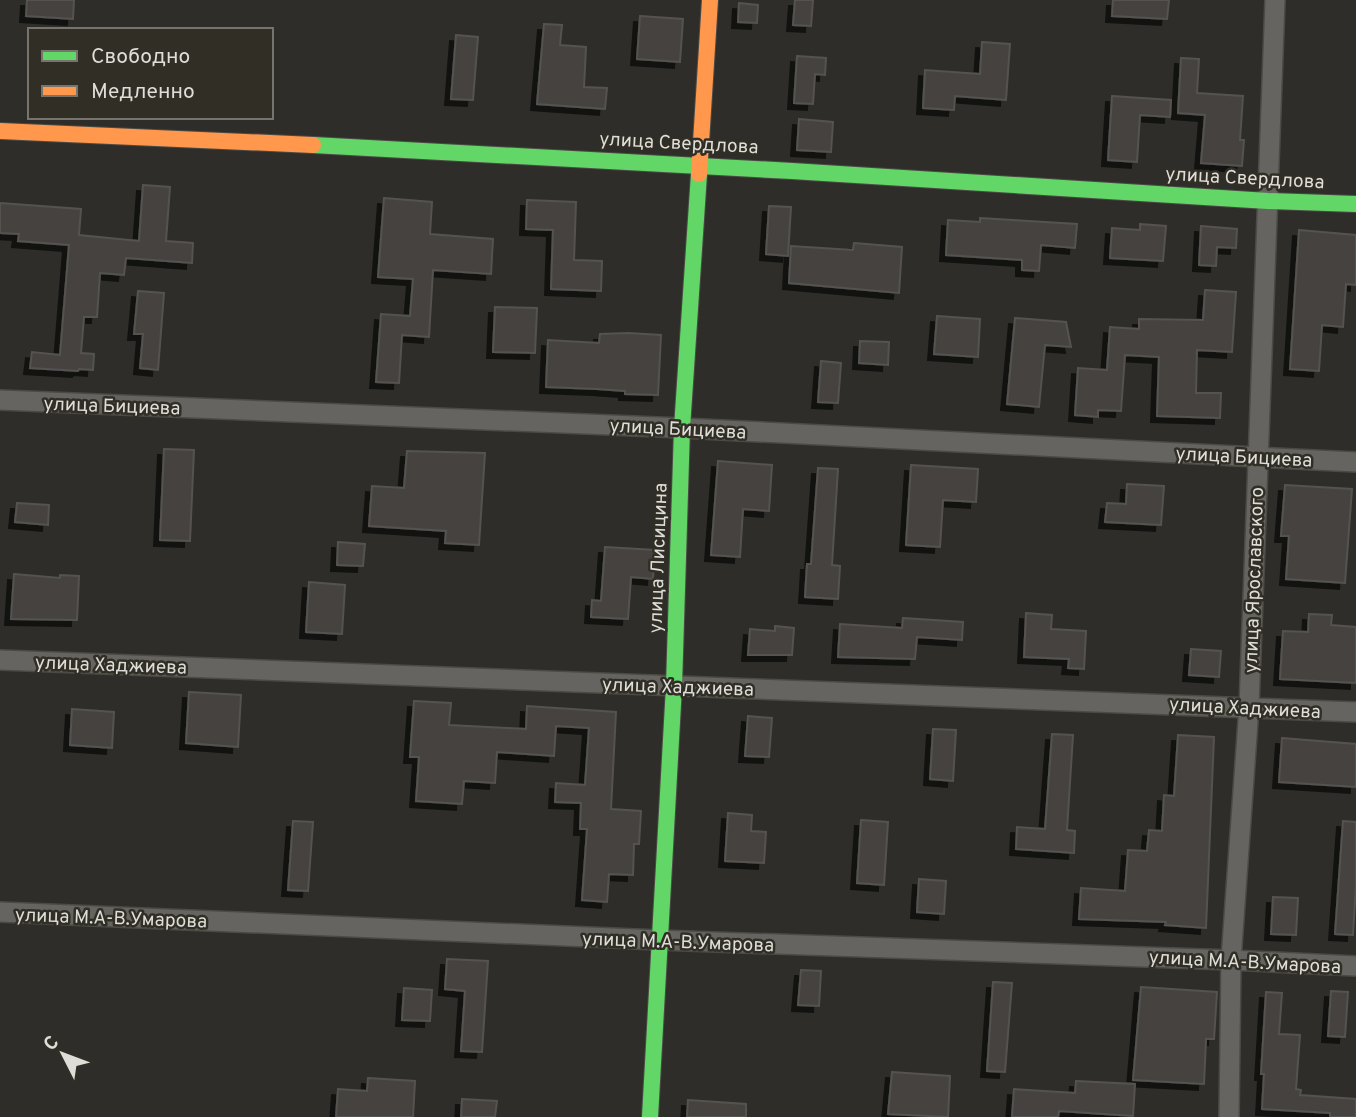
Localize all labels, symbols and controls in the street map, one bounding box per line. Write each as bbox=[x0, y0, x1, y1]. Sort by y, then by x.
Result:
legend bbox=[28, 28, 273, 119]
text: Свободно bbox=[91, 44, 190, 71]
text: Медленно bbox=[91, 79, 195, 106]
street label: улица Свердлова bbox=[599, 128, 759, 160]
street label: улица Свердлова bbox=[1165, 163, 1325, 195]
street label: улица Бициева bbox=[43, 393, 181, 421]
street label: улица Бициева bbox=[609, 414, 747, 446]
street label: улица Бициева bbox=[1175, 442, 1313, 474]
street label: улица Лисицина bbox=[644, 482, 674, 634]
street label: улица Ярославского bbox=[1240, 487, 1270, 674]
street label: улица Хаджиева bbox=[35, 651, 187, 681]
street label: улица Хаджиева bbox=[602, 673, 754, 703]
street label: улица Хаджиева bbox=[1168, 693, 1321, 725]
street label: улица М.А-В.Умарова bbox=[14, 904, 207, 934]
street label: улица М.А-В.Умарова bbox=[581, 928, 774, 958]
street label: улица М.А-В.Умарова bbox=[1148, 946, 1342, 980]
north arrow bbox=[28, 1019, 98, 1089]
text: С bbox=[39, 1031, 65, 1057]

